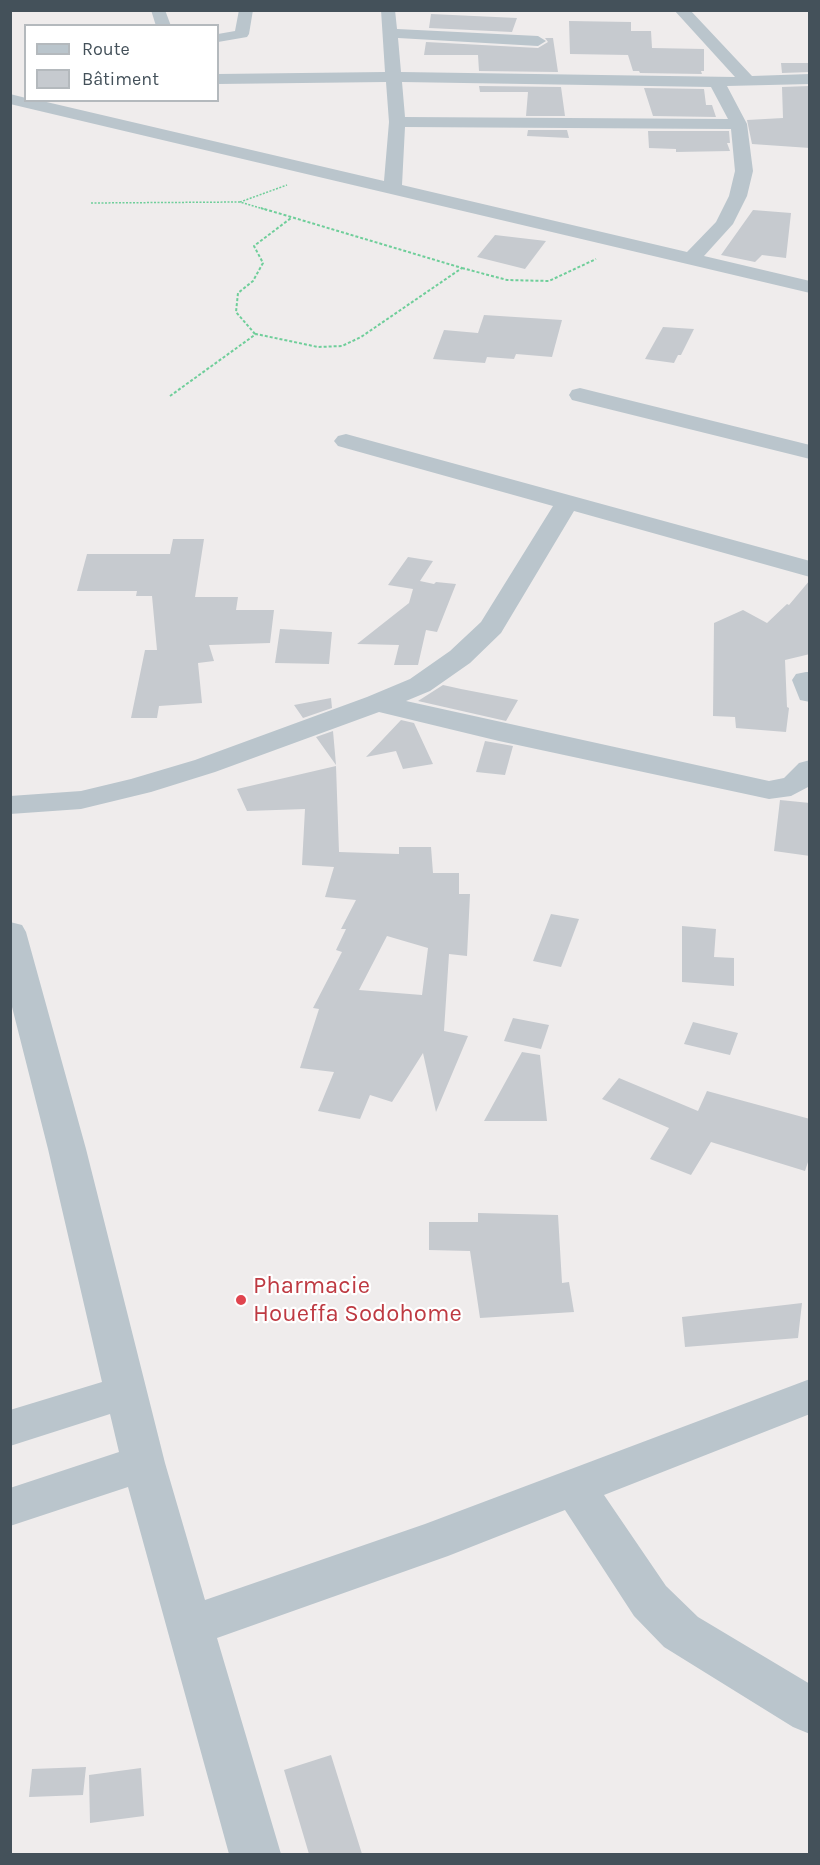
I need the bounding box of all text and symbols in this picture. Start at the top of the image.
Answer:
legend [24,24,219,102]
text: Route [82,38,130,60]
text: Bâtiment [82,68,159,90]
place label: Pharmacie Houeffa Sodohome [253,1272,462,1328]
marker: Pharmacie Houeffa Sodohome [234,1293,248,1307]

